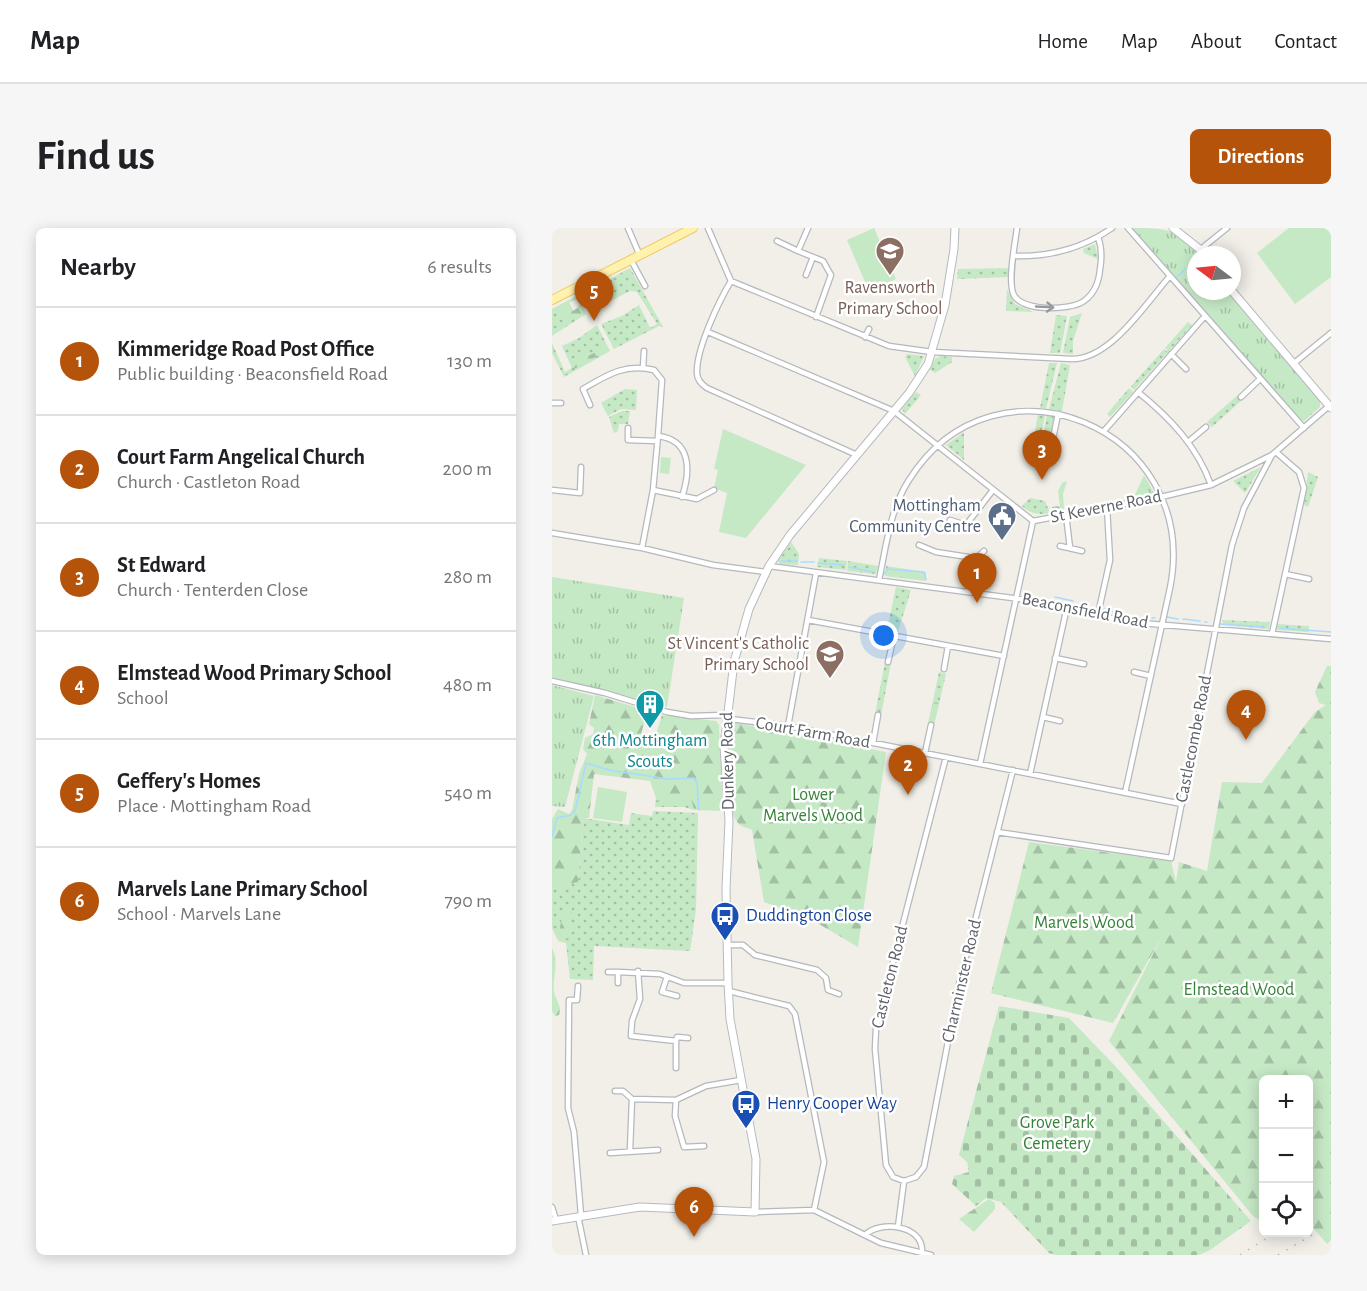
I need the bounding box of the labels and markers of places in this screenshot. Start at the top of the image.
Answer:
school or university icon: Ravensworth Primary School [874,235,906,277]
pin: 5 [574,272,614,321]
place label: Ravensworth Primary School [837,279,943,318]
pin: 3 [1022,430,1062,480]
place label: Mottingham Community Centre [849,497,981,536]
public building icon: Mottingham Community Centre [986,500,1018,542]
pin: 1 [958,554,996,603]
place label: St Vincent's Catholic Primary School [667,635,809,674]
school or university icon: St Vincent's Catholic Primary School [814,638,846,680]
building icon: 6th Mottingham Scouts [634,688,666,730]
pin: 4 [1226,690,1266,740]
place label: 6th Mottingham Scouts [592,732,708,771]
pin: 2 [888,746,928,795]
bus stop icon: Duddington Close [709,900,741,942]
place label: Duddington Close [746,907,872,925]
bus stop icon: Henry Cooper Way [730,1088,762,1130]
place label: Henry Cooper Way [767,1095,897,1113]
pin: 6 [674,1188,714,1237]

